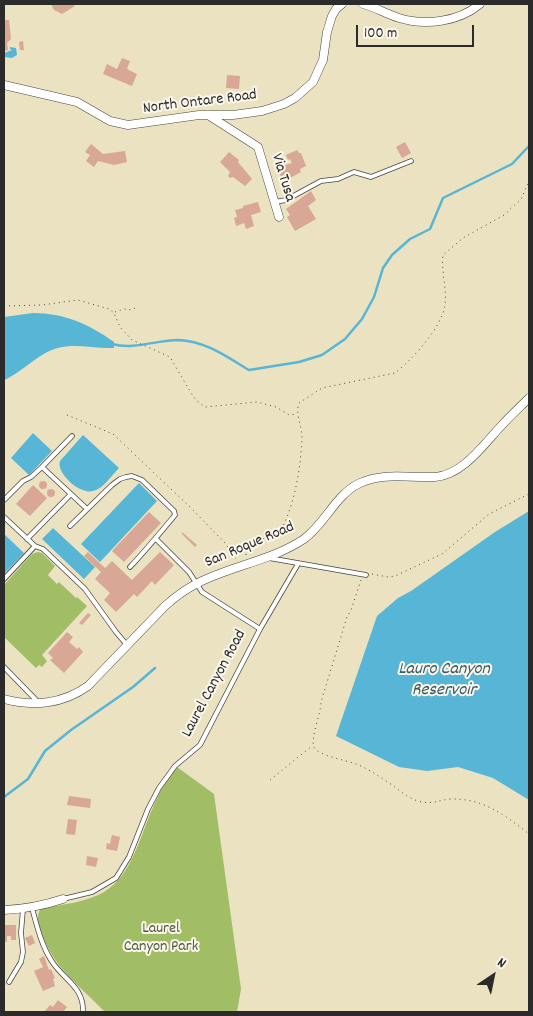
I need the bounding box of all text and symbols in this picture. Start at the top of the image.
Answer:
scale bar [358,15,476,47]
text: 100 m [364,23,397,45]
street label: North Ontare Road [142,87,258,119]
street label: Via Tusa [266,152,298,204]
street label: San Roque Road [202,519,298,573]
street label: Laurel Canyon Road [179,627,251,741]
water label: Lauro Canyon Reservoir [398,660,490,702]
park label: Laurel Canyon Park [124,920,198,958]
north arrow [468,951,518,1001]
text: N [493,953,510,974]

